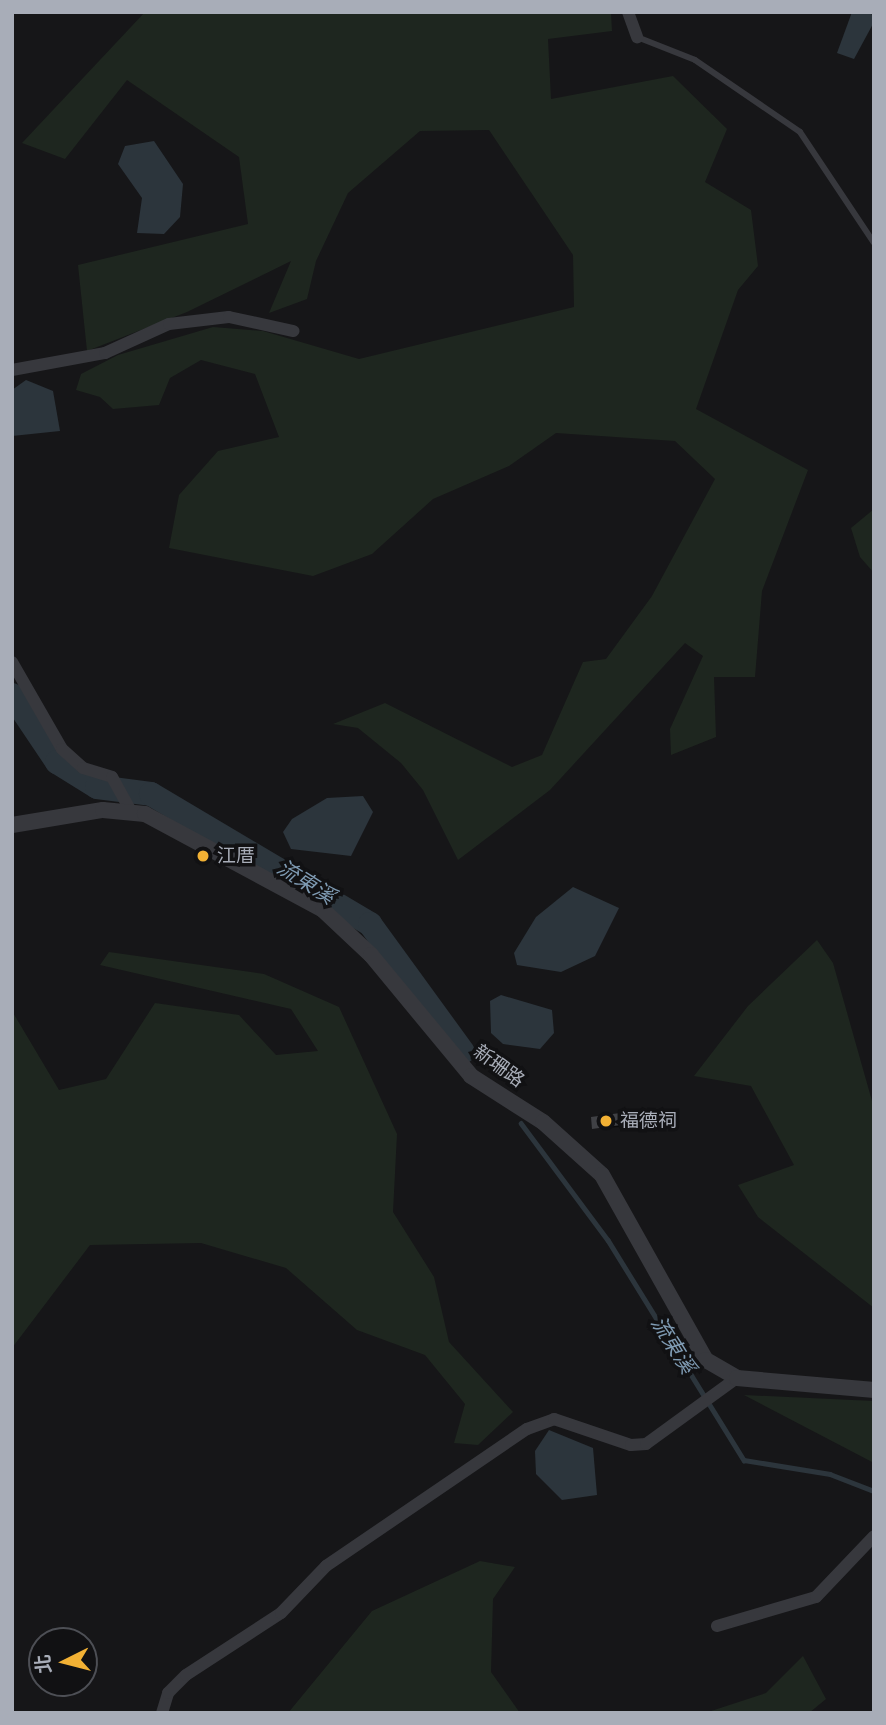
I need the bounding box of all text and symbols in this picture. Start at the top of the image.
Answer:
place label: 江厝 [217,845,255,867]
marker: 江厝 [195,848,211,864]
water label: 流東溪 [273,855,339,909]
street label: 新珊路 [469,1040,529,1092]
place label: 福德祠 [620,1110,677,1132]
marker: 福德祠 [598,1113,614,1129]
water label: 流東溪 [646,1312,700,1378]
north arrow [28,1627,98,1697]
text: 北 [31,1653,56,1675]

